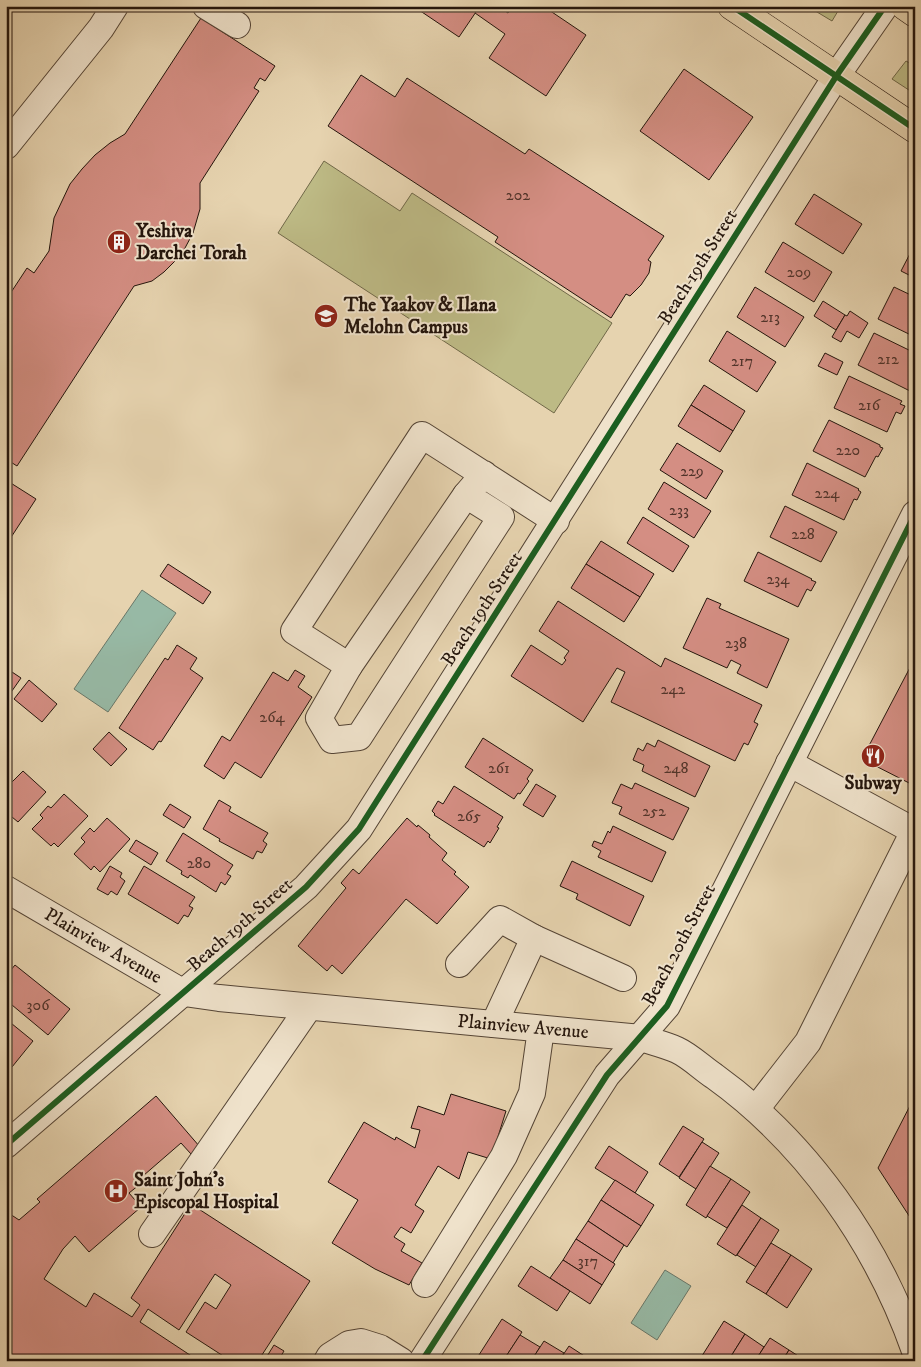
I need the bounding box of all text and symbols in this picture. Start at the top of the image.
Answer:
house number: 202 [506,185,530,205]
street label: Beach 19th Street [653,205,743,329]
place label: Yeshiva Darchei Torah [135,220,248,265]
building icon: Yeshiva Darchei Torah [106,229,132,255]
house number: 209 [787,262,811,282]
place label: The Yaakov & Ilana Melohn Campus [343,294,497,339]
school or university icon: The Yaakov & Ilana Melohn Campus [313,303,339,329]
house number: 213 [760,307,780,327]
house number: 212 [877,349,899,369]
house number: 217 [731,351,753,371]
house number: 216 [858,395,881,415]
house number: 220 [836,440,860,460]
house number: 229 [680,461,704,481]
house number: 224 [815,483,840,503]
house number: 233 [669,500,689,520]
house number: 228 [791,524,815,544]
street label: Beach 19th Street [437,548,527,670]
house number: 234 [766,569,790,589]
house number: 238 [725,633,747,653]
house number: 242 [661,679,686,699]
house number: 264 [259,707,285,727]
restaurant icon: Subway [860,743,886,769]
house number: 261 [488,758,510,778]
house number: 248 [663,758,689,778]
place label: Subway [844,772,903,795]
house number: 252 [642,801,666,821]
house number: 265 [457,806,481,826]
house number: 280 [187,853,211,873]
street label: Beach 19th Street [183,873,297,977]
street label: Beach 20th Street [637,880,721,1010]
street label: Plainview Avenue [40,903,166,989]
house number: 306 [27,995,50,1015]
street label: Plainview Avenue [456,1010,590,1044]
place label: Saint John's Episcopal Hospital [134,1169,279,1214]
hospital icon: Saint John's Episcopal Hospital [103,1178,129,1204]
house number: 317 [578,1251,598,1271]

